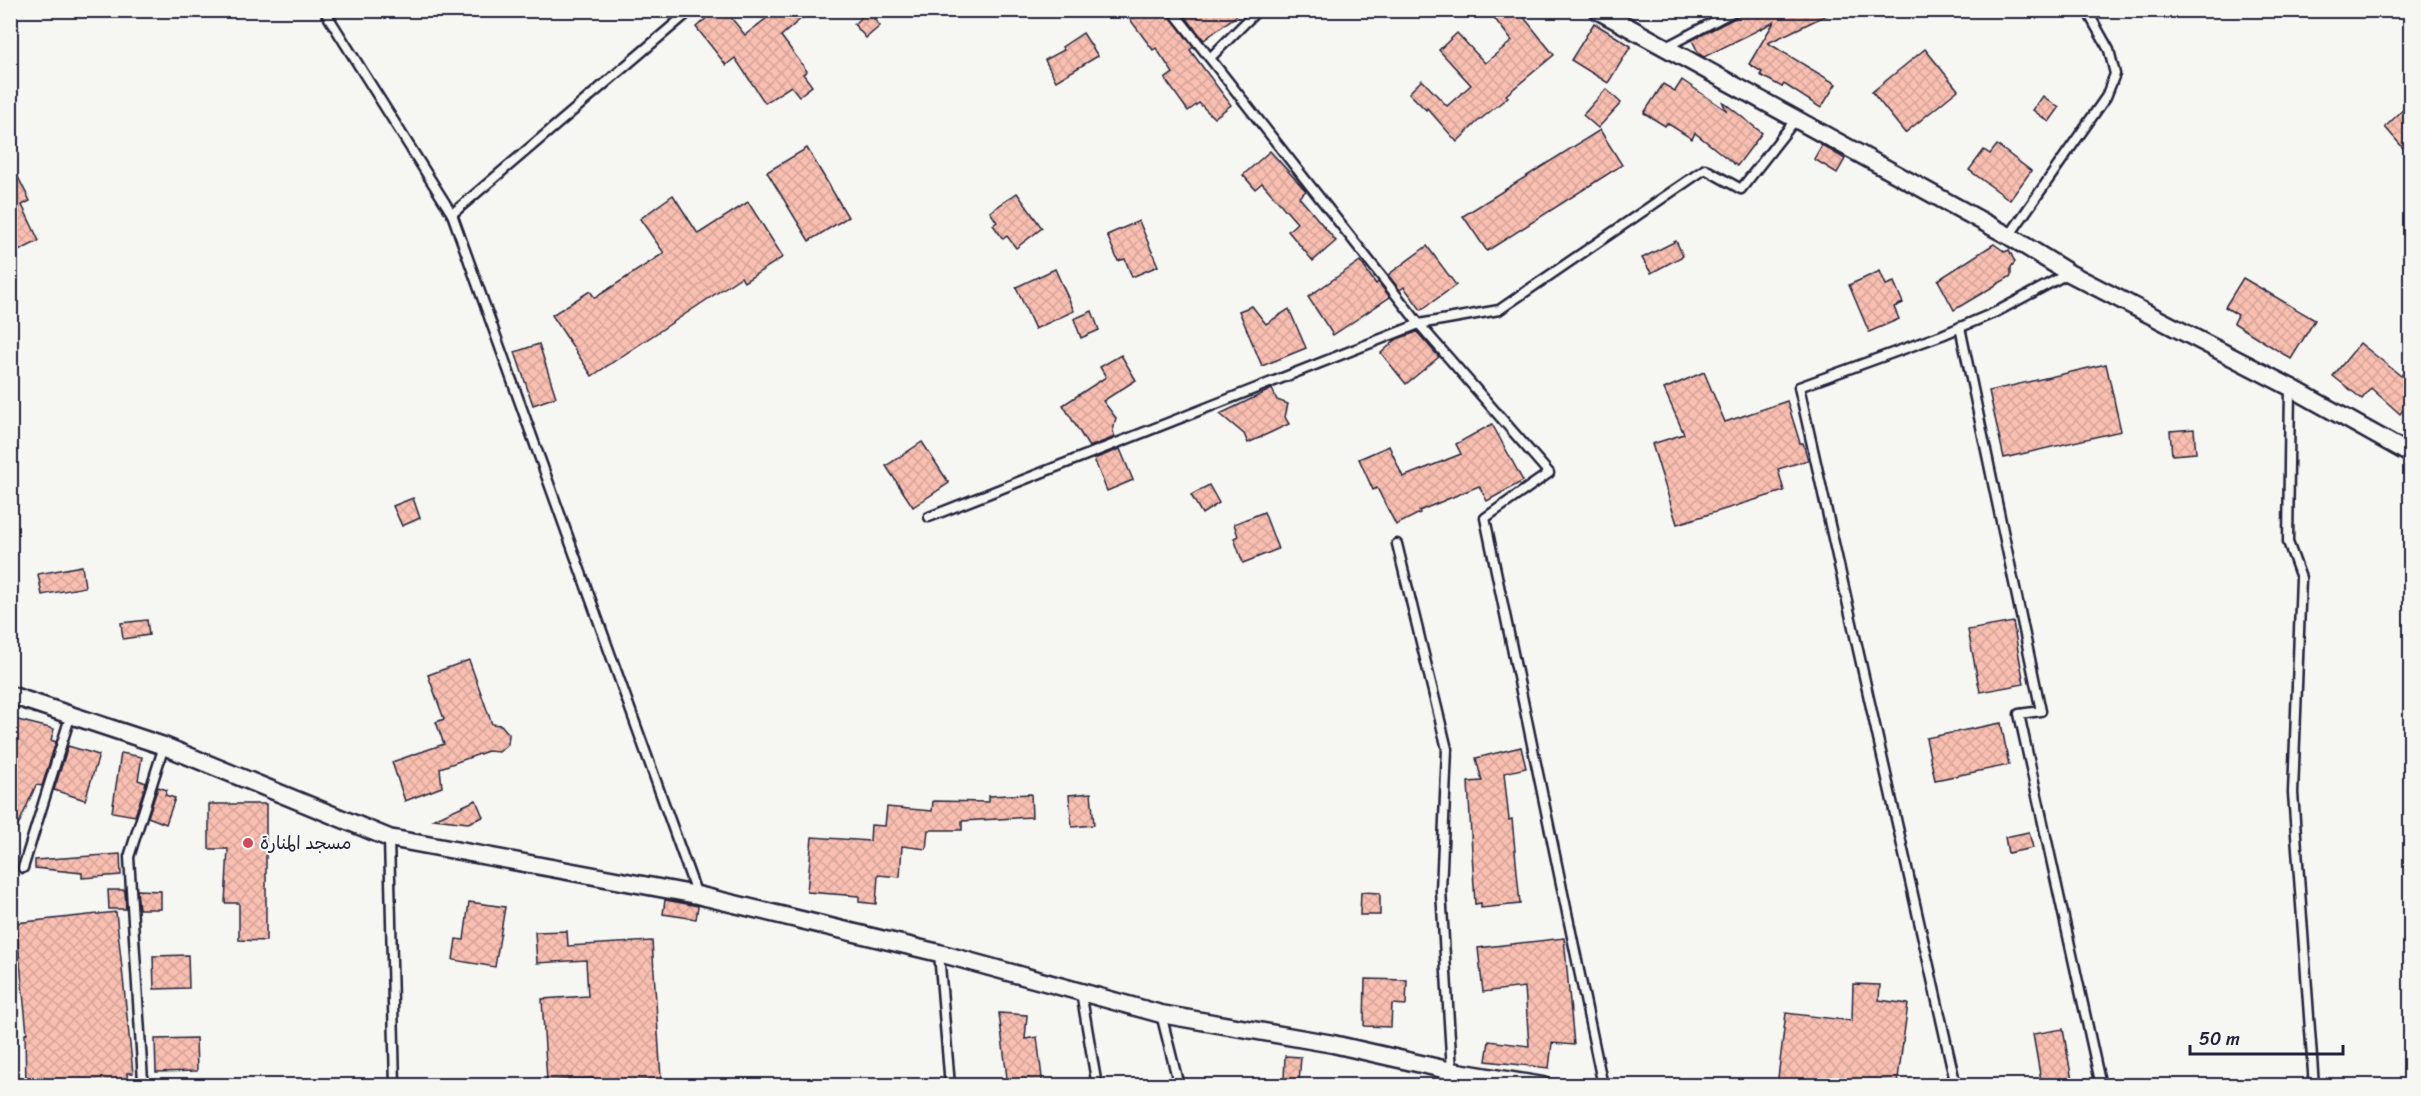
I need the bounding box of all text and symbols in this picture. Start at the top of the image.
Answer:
place label: مسجد المنارة [260,827,351,859]
marker: مسجد المنارة [241,836,255,850]
scale bar [2190,1018,2343,1056]
text: 50 m [2199,1023,2240,1055]

